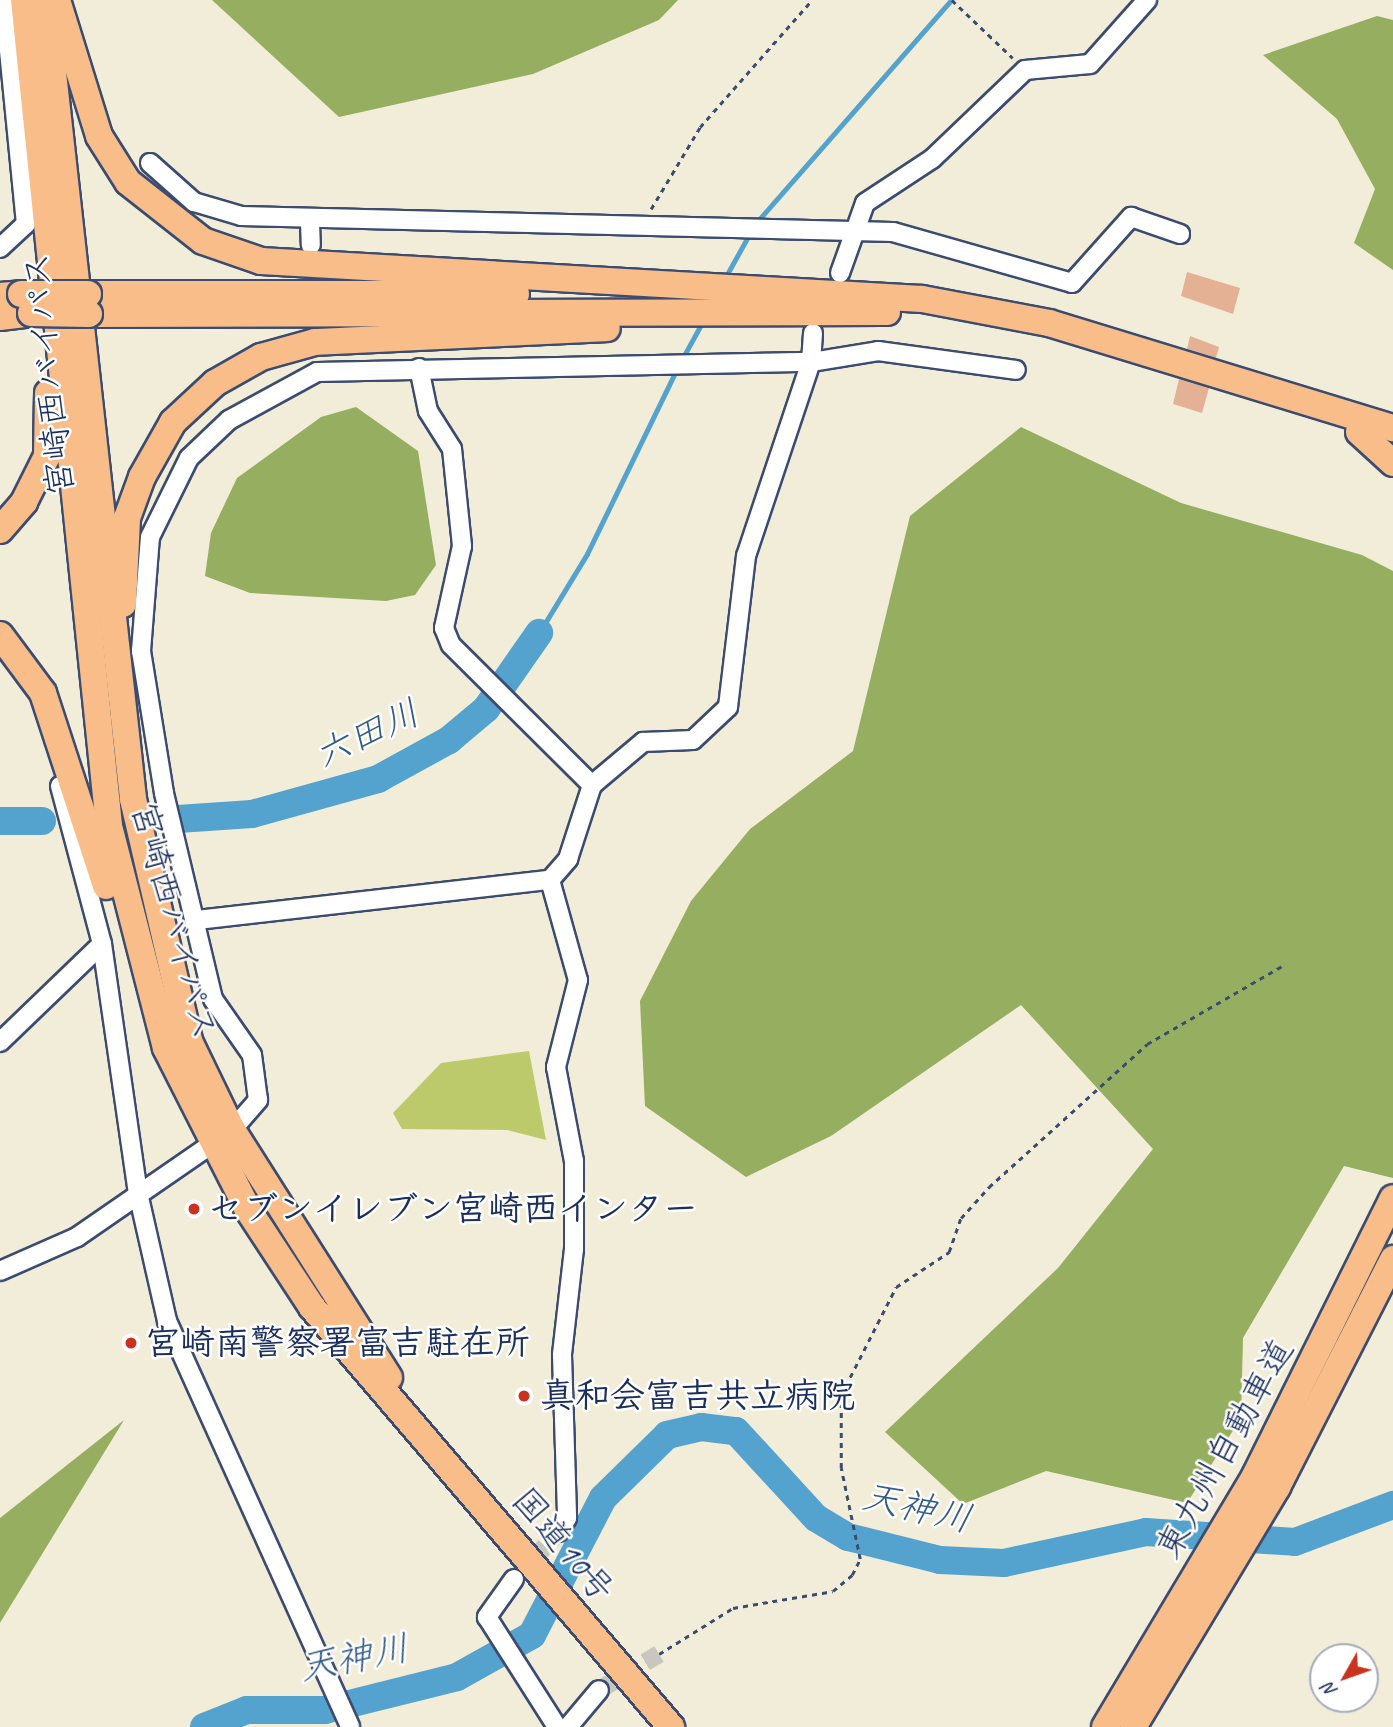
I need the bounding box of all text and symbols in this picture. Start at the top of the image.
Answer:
street label: 宮崎西バイパス [15,250,83,498]
water label: 六田川 [307,690,427,778]
street label: 宮崎西バイパス [122,797,226,1045]
place label: セブンイレブン宮崎西インター [208,1188,698,1230]
marker: セブンイレブン宮崎西インター [186,1201,202,1217]
place label: 宮崎南警察署富吉駐在所 [145,1322,530,1364]
street label: 東九州自動車道 [1147,1332,1303,1566]
marker: 宮崎南警察署富吉駐在所 [123,1335,139,1351]
place label: 真和会富吉共立病院 [540,1375,855,1417]
marker: 真和会富吉共立病院 [514,1386,534,1406]
water label: 天神川 [858,1474,976,1542]
street label: 国道10号 [503,1479,623,1611]
water label: 天神川 [295,1626,413,1690]
north arrow [1309,1643,1379,1713]
text: N [1316,1678,1342,1702]

